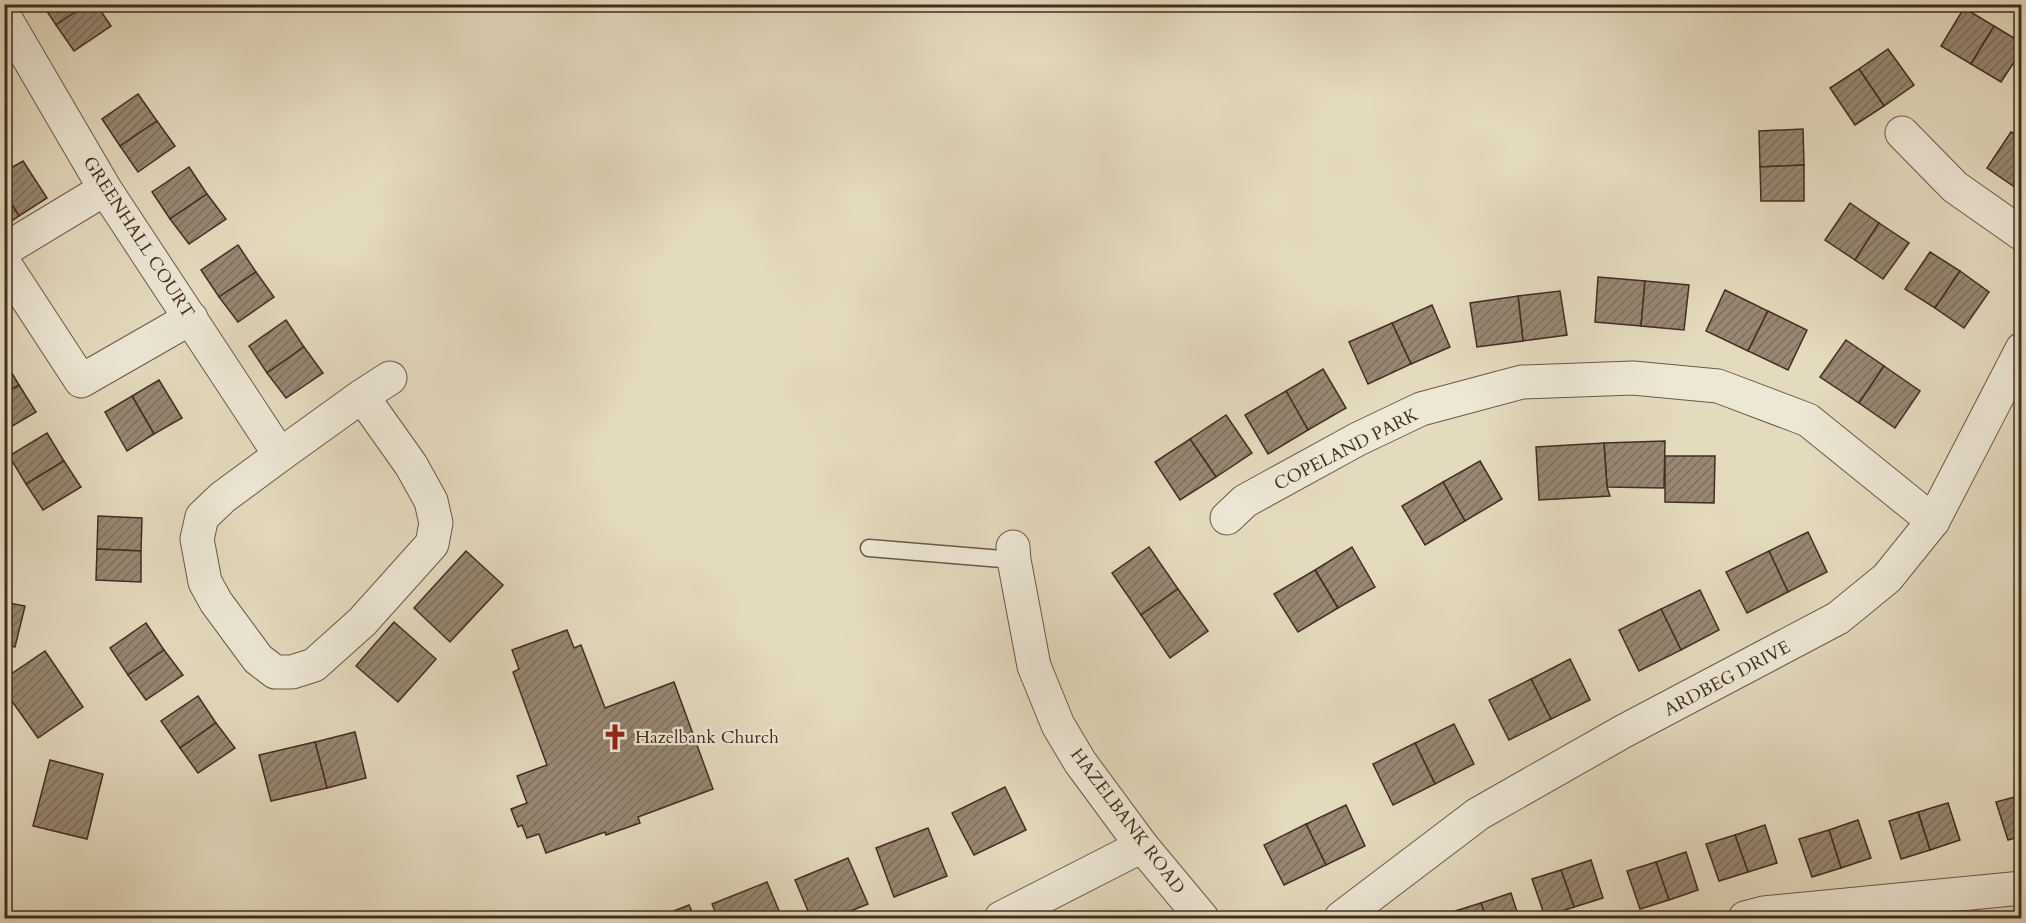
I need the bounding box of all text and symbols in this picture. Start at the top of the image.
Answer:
street label: GREENHALL COURT [77,151,200,323]
street label: COPELAND PARK [1270,402,1423,497]
street label: ARDBEG DRIVE [1660,635,1795,722]
church icon: Hazelbank Church [600,722,630,752]
place label: Hazelbank Church [635,725,779,750]
street label: HAZELBANK ROAD [1064,743,1191,899]

